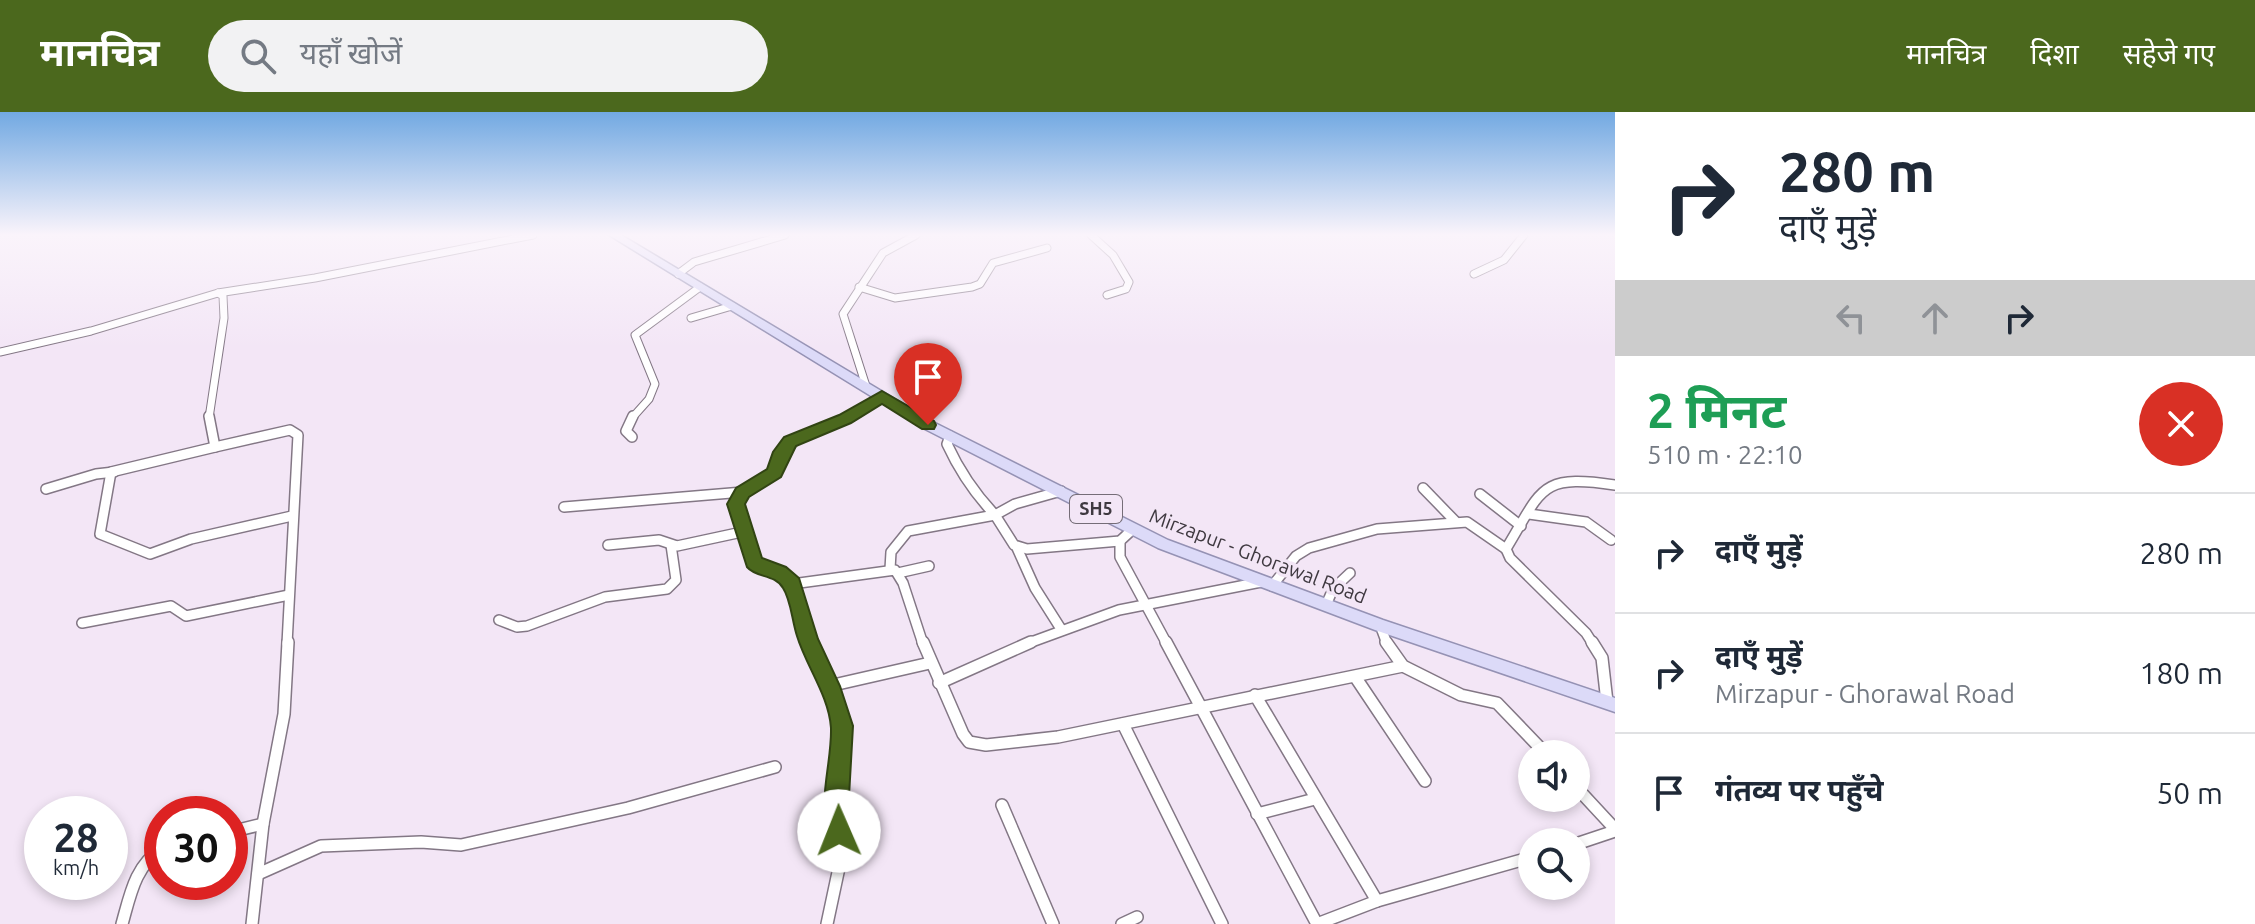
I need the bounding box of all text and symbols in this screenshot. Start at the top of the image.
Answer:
search box [208,20,768,92]
text: मानचित्र [40,31,160,73]
icon: search [236,34,280,78]
text: यहाँ खोजें [300,36,402,70]
text: मानचित्र [1906,38,1986,69]
text: दिशा [2030,38,2079,69]
text: सहेजे गए [2123,38,2215,69]
text: 280 m [1779,140,1935,203]
icon: right [1647,144,1751,248]
text: दाएँ मुड़ें [1779,206,1876,247]
icon: left [1829,296,1873,340]
icon: ahead [1913,296,1957,340]
icon: right [1997,296,2041,340]
pin [894,343,962,425]
icon: arrive [906,355,950,399]
button: close [2139,382,2223,466]
text: 2 मिनट [1647,383,1786,437]
text: 510 m · 22:10 [1647,440,1803,469]
road number: SH5 [1070,495,1122,523]
street label: Mirzapur - Ghorawal Road [1146,503,1370,608]
icon: right [1647,531,1691,575]
text: दाएँ मुड़ें [1715,533,1803,567]
text: 280 m [2139,536,2223,570]
text: दाएँ मुड़ें [1715,639,1803,673]
icon: right [1647,651,1691,695]
text: 180 m [2139,656,2223,690]
text: Mirzapur - Ghorawal Road [1715,679,2015,708]
map controls [1518,740,1590,900]
button: sound [1518,740,1590,812]
icon: arrive [1647,771,1691,815]
text: गंतव्य पर पहुँचे [1715,773,1883,807]
text: 50 m [2156,776,2223,810]
position arrow [797,789,881,873]
speed limit sign: 30 [144,796,248,900]
text: 28 [53,815,99,860]
button: search [1518,828,1590,900]
text: km/h [53,856,99,879]

